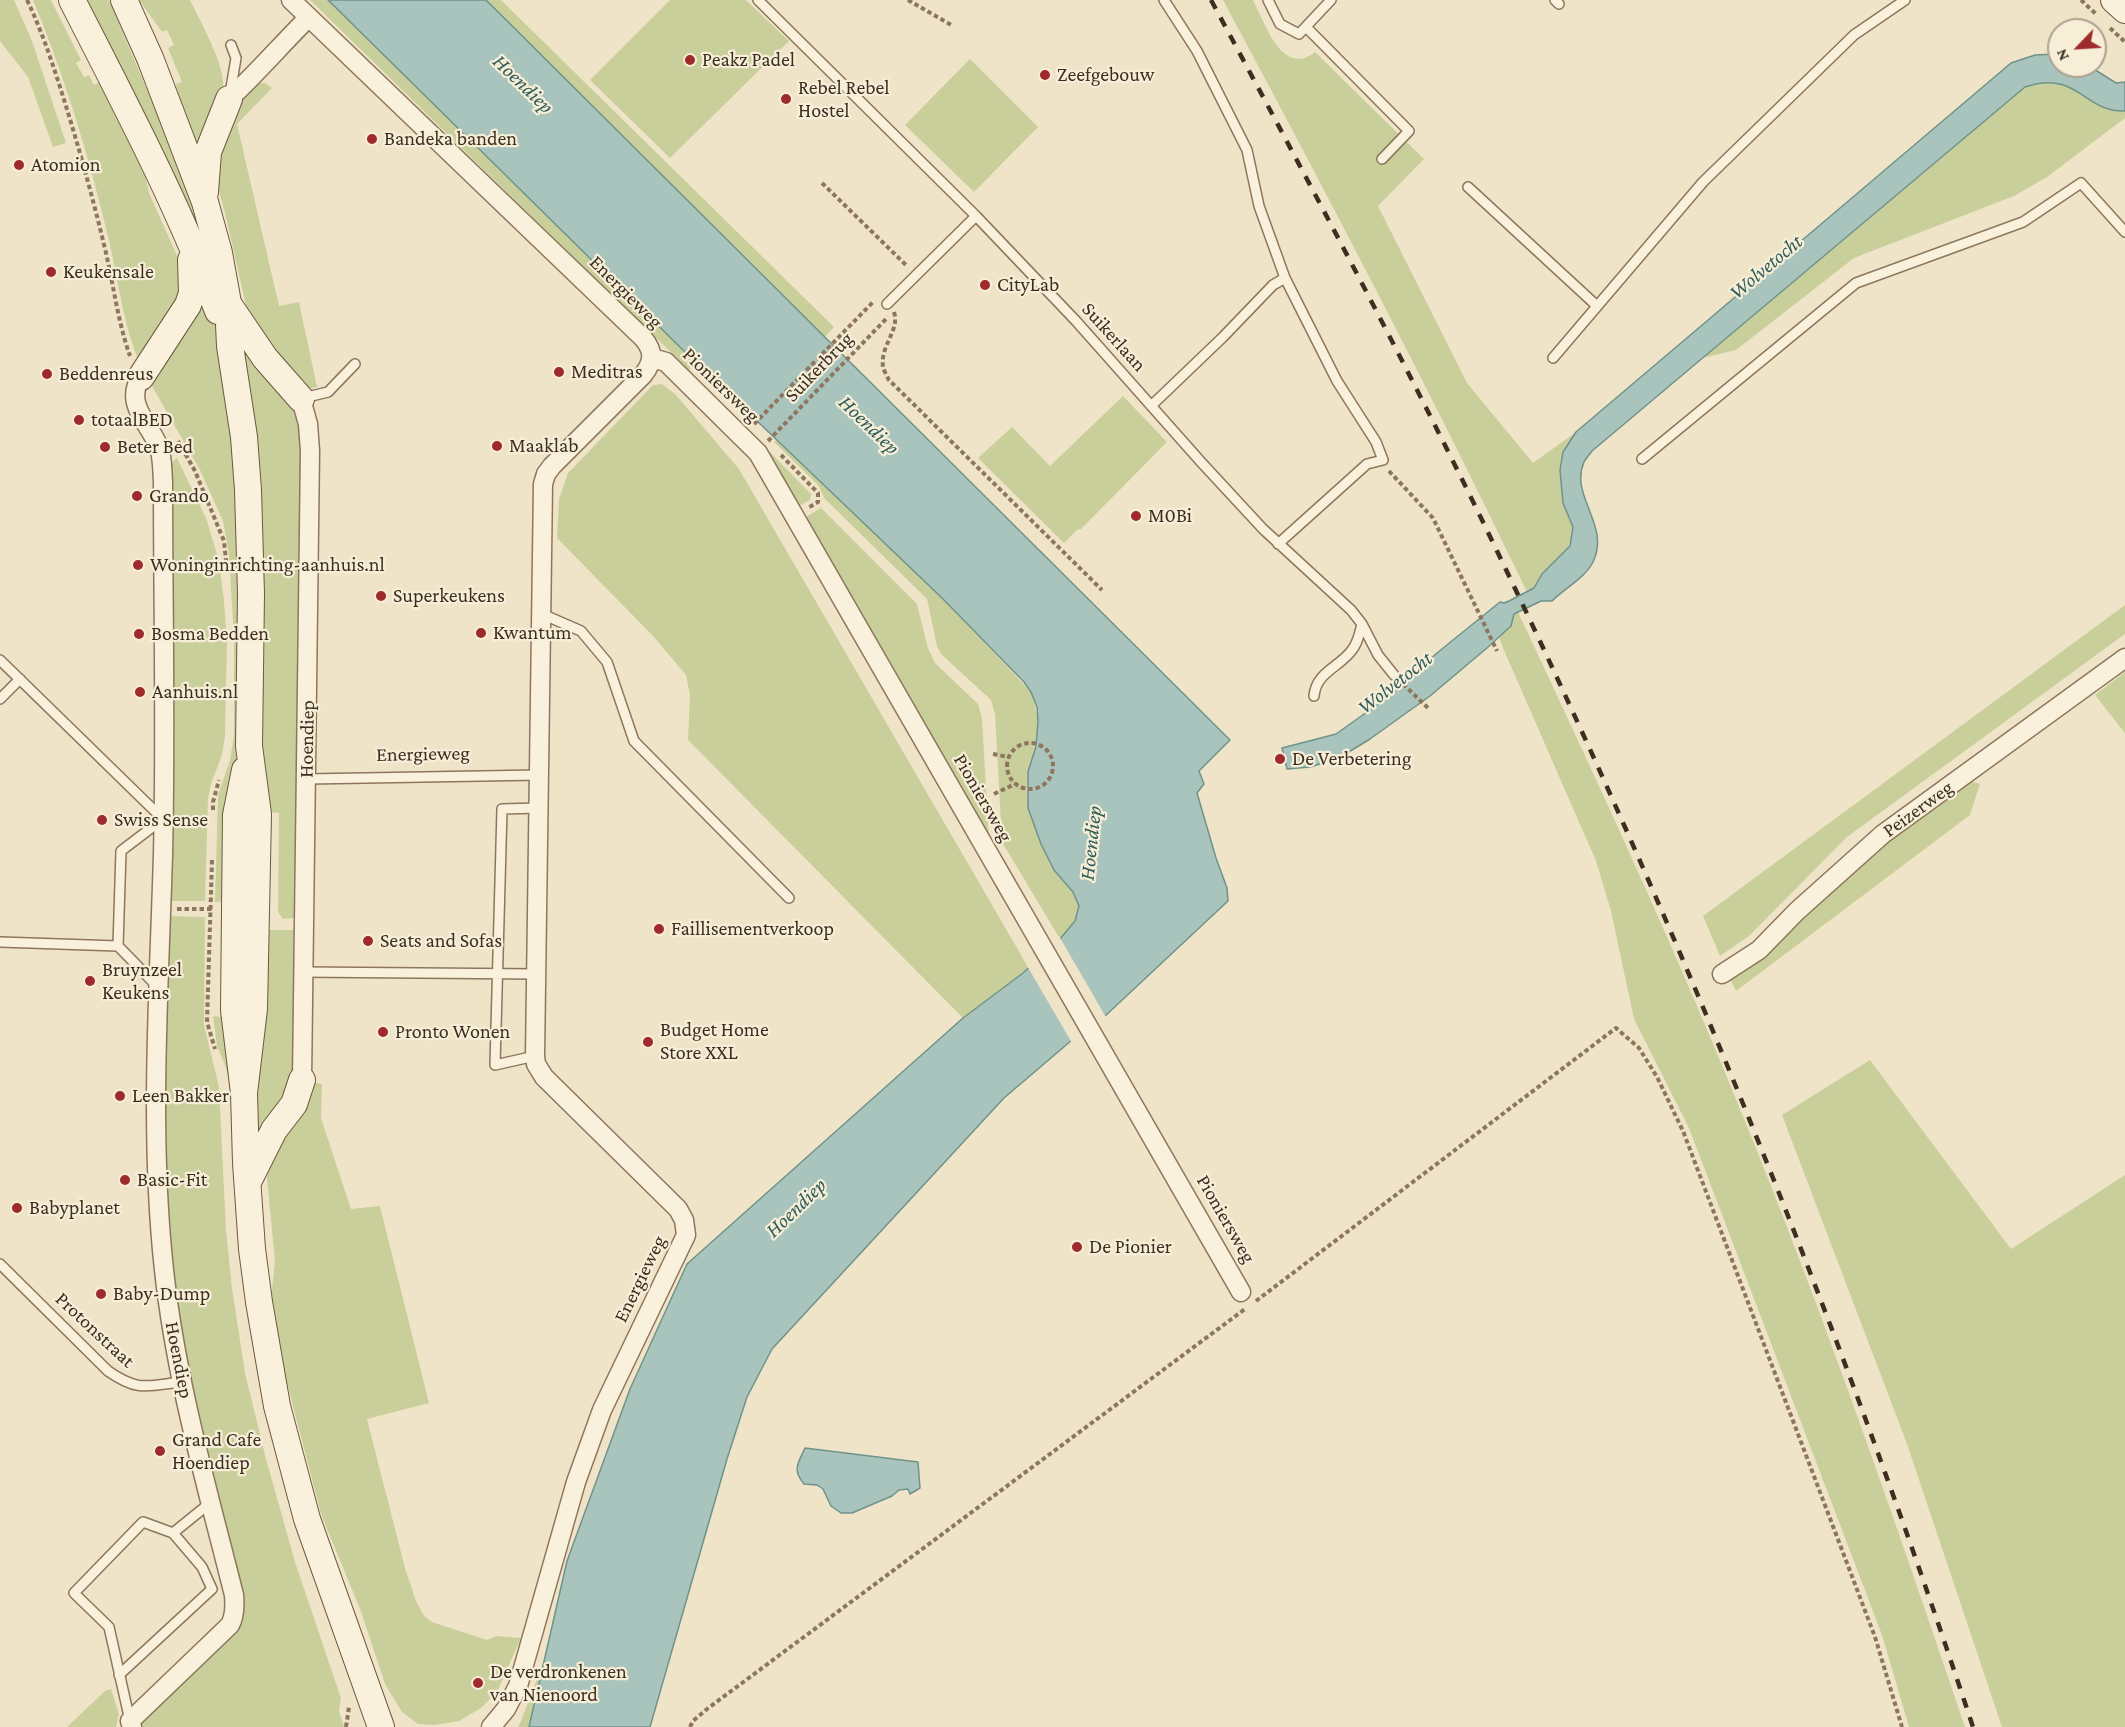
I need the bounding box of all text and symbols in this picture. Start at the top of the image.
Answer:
north arrow [2047,18,2107,78]
text: N [2052,46,2072,64]
place label: Peakz Padel [702,48,795,72]
water label: Hoendiep [487,49,559,119]
marker: Peakz Padel [683,53,697,67]
place label: Zeefgebouw [1057,63,1155,87]
marker: Zeefgebouw [1038,68,1052,82]
place label: Rebel Rebel Hostel [798,76,889,123]
marker: Rebel Rebel Hostel [779,92,793,106]
place label: Bandeka banden [384,127,517,151]
marker: Bandeka banden [365,132,379,146]
place label: Atomion [31,153,101,177]
marker: Atomion [12,158,26,172]
water label: Wolvetocht [1724,229,1808,305]
street label: Energieweg [584,250,668,334]
place label: Keukensale [63,260,154,284]
marker: Keukensale [44,265,58,279]
place label: CityLab [997,273,1059,297]
marker: CityLab [978,278,992,292]
street label: Suikerlaan [1077,297,1151,377]
street label: Suikerbrug [780,327,858,407]
street label: Pioniersweg [678,342,764,428]
place label: Meditras [571,360,643,384]
place label: Beddenreus [59,362,153,386]
marker: Meditras [552,365,566,379]
marker: Beddenreus [40,367,54,381]
water label: Hoendiep [833,390,905,460]
place label: totaalBED [91,408,173,432]
marker: totaalBED [72,413,86,427]
place label: Maaklab [509,434,578,458]
place label: Beter Bed [117,435,193,459]
marker: Maaklab [490,439,504,453]
marker: Beter Bed [98,440,112,454]
place label: Grando [149,484,209,508]
marker: Grando [130,489,144,503]
place label: M0Bi [1148,504,1192,528]
marker: M0Bi [1129,509,1143,523]
place label: Woninginrichting-aanhuis.nl [150,553,385,577]
marker: Woninginrichting-aanhuis.nl [131,558,145,572]
place label: Superkeukens [393,584,505,608]
marker: Superkeukens [374,589,388,603]
place label: Kwantum [493,621,572,645]
place label: Bosma Bedden [151,622,269,646]
marker: Kwantum [474,626,488,640]
marker: Bosma Bedden [132,627,146,641]
water label: Wolvetocht [1353,646,1437,720]
place label: Aanhuis.nl [152,680,238,704]
marker: Aanhuis.nl [133,685,147,699]
street label: Hoendiep [294,700,320,778]
street label: Energieweg [376,741,470,767]
place label: De Verbetering [1292,747,1411,771]
street label: Pioniersweg [948,750,1018,846]
marker: De Verbetering [1273,752,1287,766]
street label: Peizerweg [1878,775,1958,843]
water label: Hoendiep [1075,804,1107,882]
place label: Swiss Sense [114,808,208,832]
marker: Swiss Sense [95,813,109,827]
place label: Faillisementverkoop [671,917,834,941]
marker: Faillisementverkoop [652,922,666,936]
place label: Seats and Sofas [380,929,502,953]
marker: Seats and Sofas [361,934,375,948]
place label: Bruynzeel Keukens [102,958,182,1005]
marker: Bruynzeel Keukens [83,974,97,988]
place label: Budget Home Store XXL [660,1018,769,1065]
place label: Pronto Wonen [395,1020,510,1044]
marker: Pronto Wonen [376,1025,390,1039]
marker: Budget Home Store XXL [641,1035,655,1049]
place label: Leen Bakker [132,1084,229,1108]
marker: Leen Bakker [113,1089,127,1103]
place label: Basic-Fit [137,1168,207,1192]
street label: Pioniersweg [1191,1171,1261,1267]
marker: Basic-Fit [118,1173,132,1187]
water label: Hoendiep [760,1173,832,1243]
place label: Babyplanet [29,1196,120,1220]
marker: Babyplanet [10,1201,24,1215]
street label: Energieweg [609,1232,671,1326]
place label: De Pionier [1089,1235,1172,1259]
marker: De Pionier [1070,1240,1084,1254]
place label: Baby-Dump [113,1282,210,1306]
street label: Protonstraat [50,1287,140,1373]
marker: Baby-Dump [94,1287,108,1301]
street label: Hoendiep [160,1320,198,1400]
place label: Grand Cafe Hoendiep [172,1428,261,1475]
marker: Grand Cafe Hoendiep [153,1444,167,1458]
place label: De verdronkenen van Nienoord [490,1660,627,1707]
marker: De verdronkenen van Nienoord [471,1676,485,1690]

